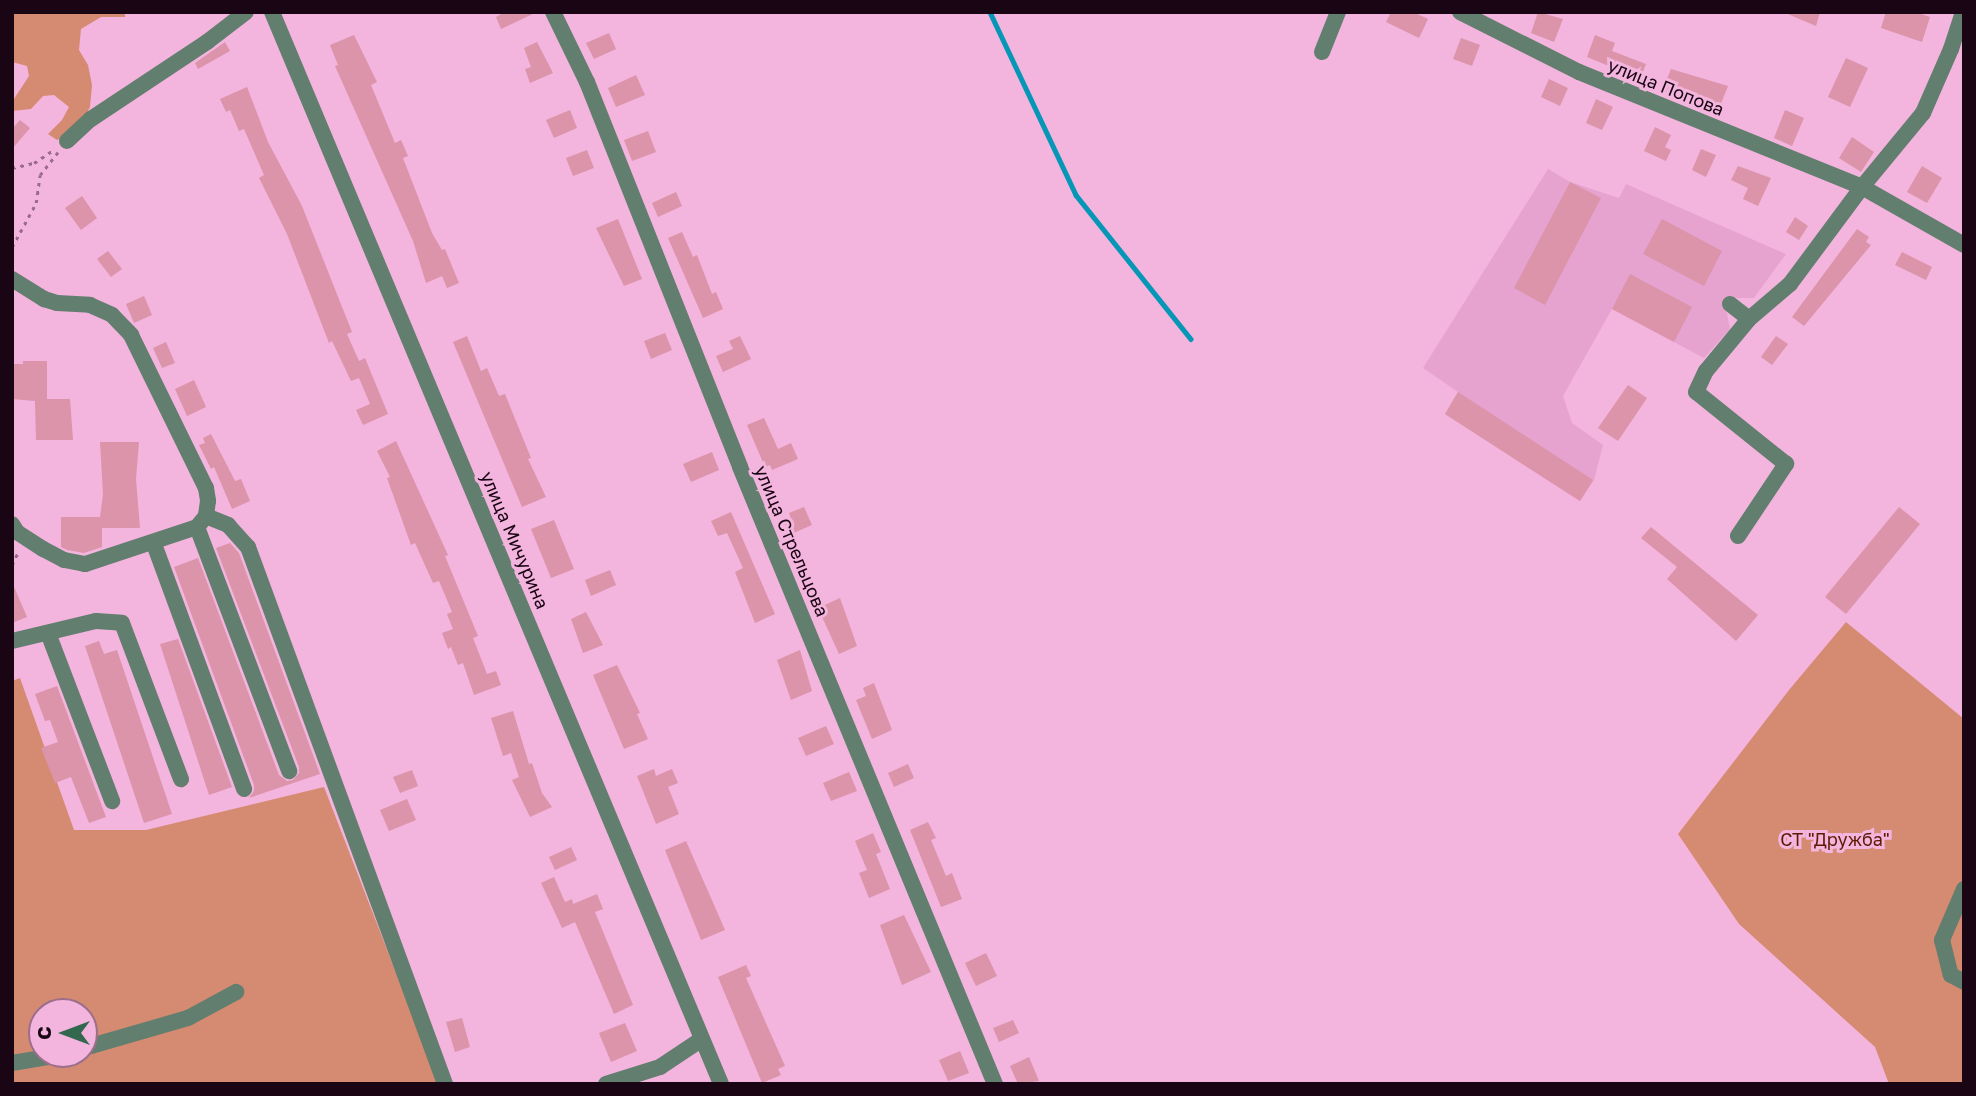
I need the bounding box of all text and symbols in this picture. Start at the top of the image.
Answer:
street label: улица Попова [1605,54,1727,120]
street label: улица Стрельцова [750,462,834,620]
street label: улица Мичурина [476,468,554,612]
park label: СТ "Дружба" [1780,828,1890,850]
north arrow [28,998,98,1068]
text: С [32,1026,55,1040]

